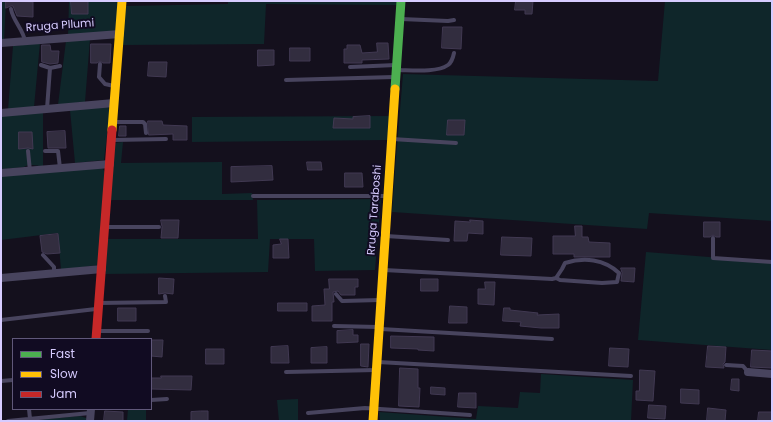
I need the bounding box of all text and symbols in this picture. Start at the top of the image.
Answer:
street label: Rruga Pllumi [25,17,95,35]
street label: Rruga Taraboshi [365,164,385,256]
legend [12,338,152,410]
text: Fast [50,345,75,362]
text: Slow [50,365,78,382]
text: Jam [50,385,77,402]

